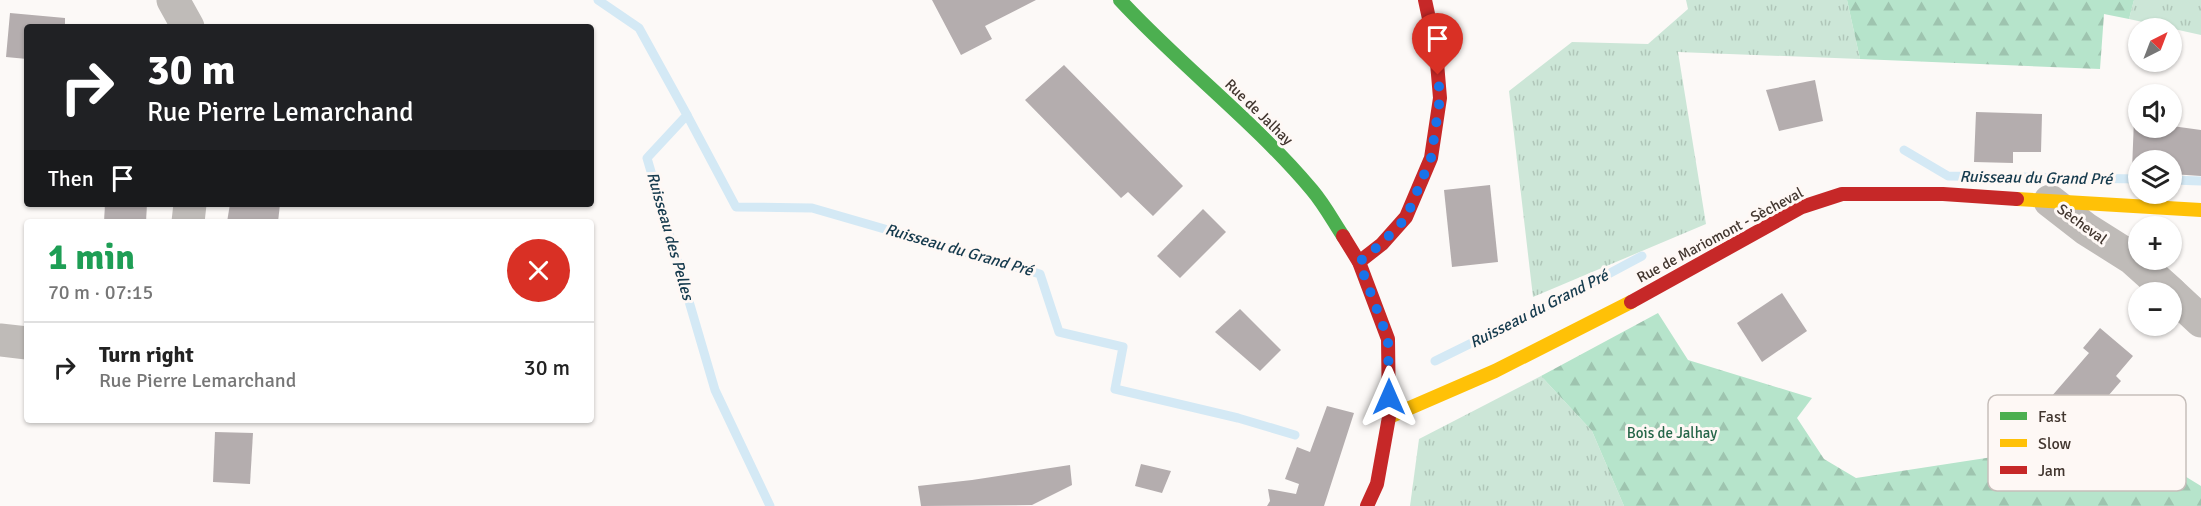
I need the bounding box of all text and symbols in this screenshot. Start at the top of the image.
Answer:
pin [1412,13,1463,75]
north arrow [2128,18,2182,72]
map controls [2128,18,2182,336]
icon: arrive [1421,22,1454,55]
text: 30 m [147,45,236,96]
icon: right [48,48,126,126]
street label: Rue de Jalhay [1221,75,1297,149]
button: sound [2128,84,2182,138]
text: Rue Pierre Lemarchand [147,96,413,129]
button: layers [2128,150,2182,204]
icon: arrive [106,162,139,195]
text: Then [48,165,94,192]
water label: Ruisseau du Grand Pré [1959,167,2115,189]
water label: Ruisseau des Pelles [642,170,698,304]
street label: Rue de Mariomont - Sècheval [1634,183,1806,287]
street label: Sècheval [2054,200,2110,248]
button: + [2128,216,2182,270]
water label: Ruisseau du Grand Pré [883,219,1037,281]
text: 1 min [48,235,135,280]
button: close [507,239,570,302]
water label: Ruisseau du Grand Pré [1466,265,1613,353]
text: 70 m · 07:15 [48,280,153,305]
button: − [2128,282,2182,336]
text: Turn right [99,341,194,368]
icon: right [48,351,81,384]
text: 30 m [524,354,570,381]
position arrow [1357,365,1421,429]
text: Rue Pierre Lemarchand [99,368,296,393]
legend [1988,395,2186,491]
text: Fast [2038,407,2067,427]
park label: Bois de Jalhay [1627,424,1717,442]
text: Slow [2038,434,2072,454]
text: Jam [2038,461,2066,481]

